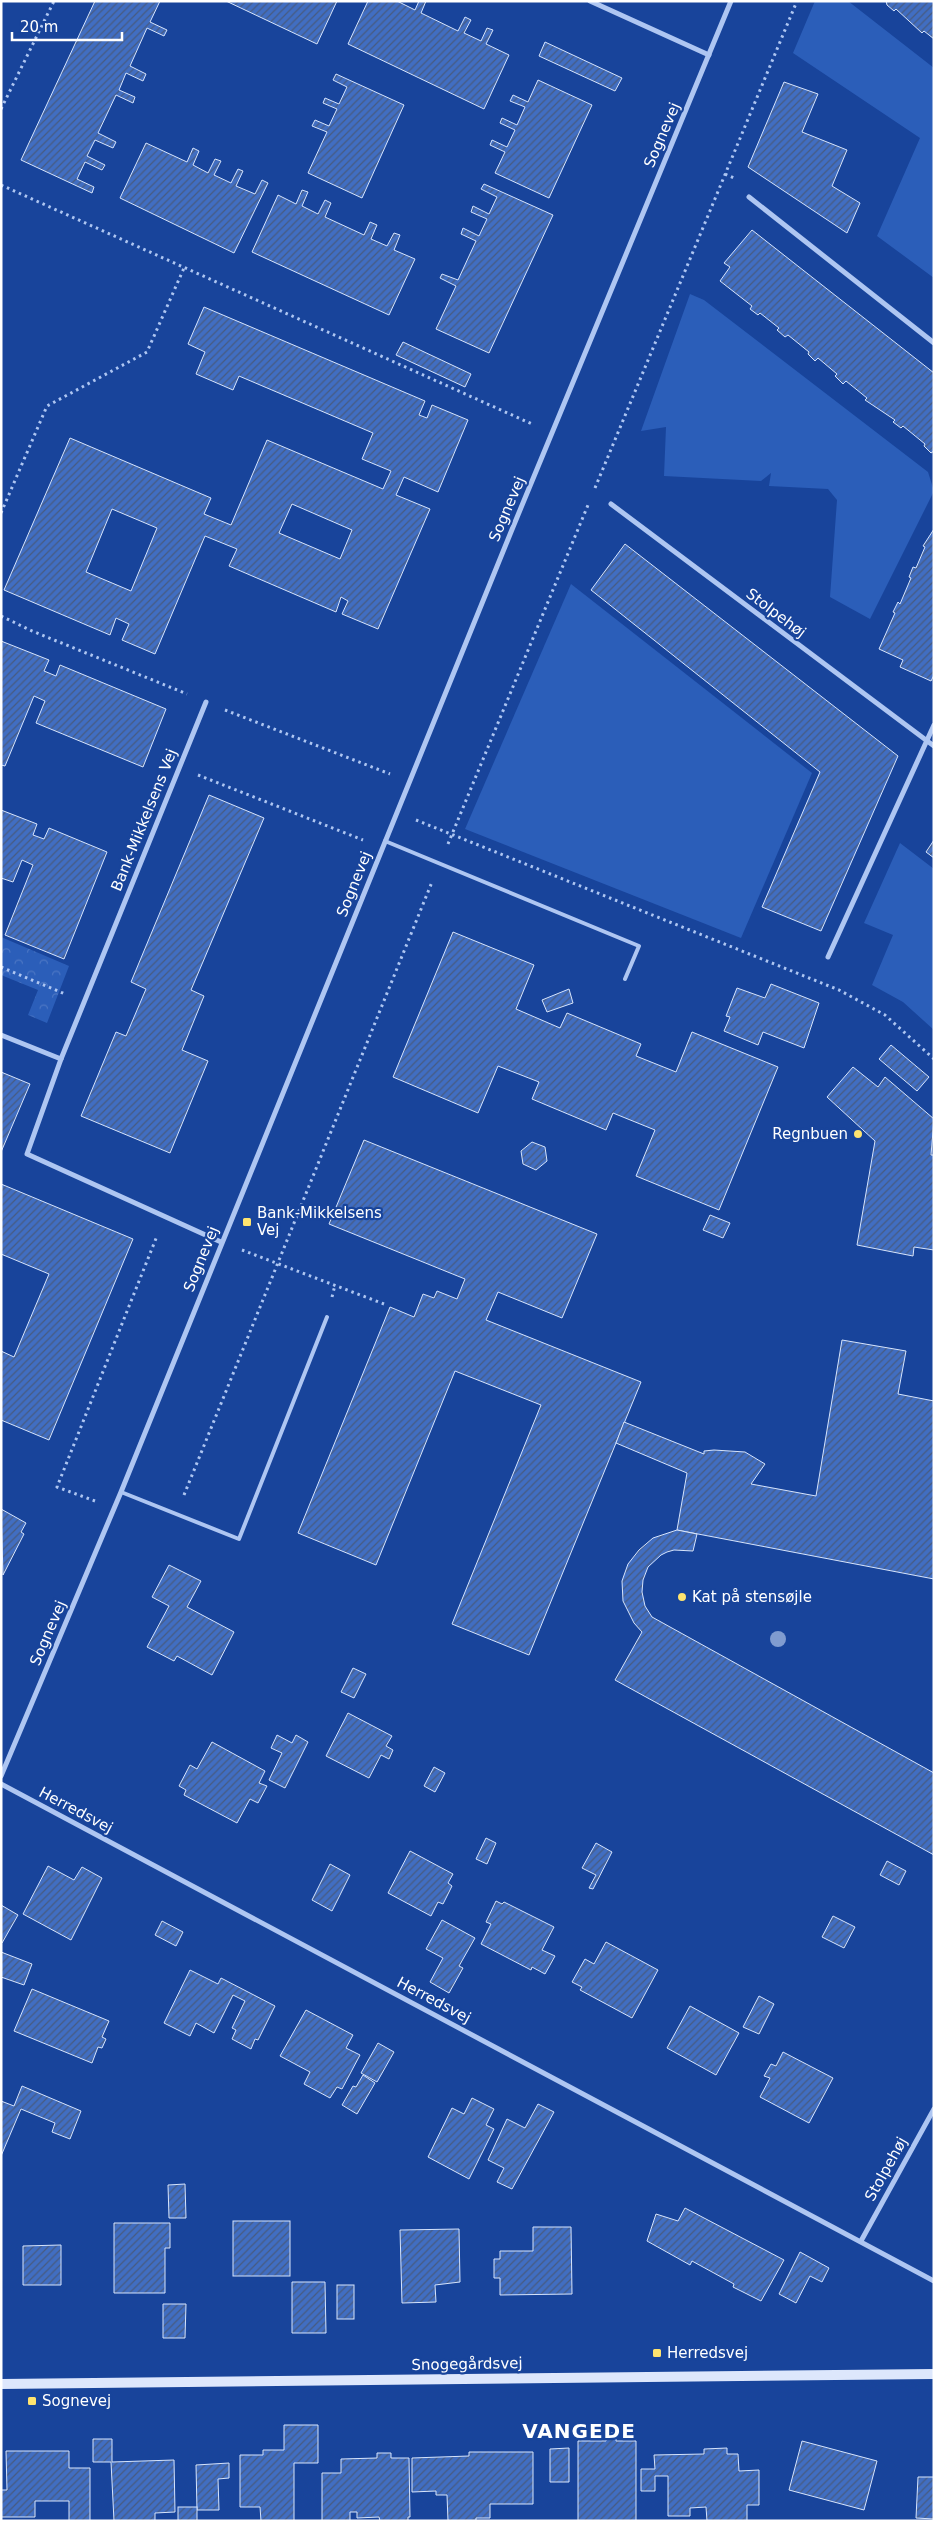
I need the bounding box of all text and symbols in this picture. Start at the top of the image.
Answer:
scale bar [12,10,122,42]
text: 20 m [20,18,58,36]
street label: Sognevej [640,100,684,170]
street label: Sognevej [485,474,529,544]
street label: Stolpehøj [742,585,810,641]
street label: Bank-Mikkelsens Vej [107,746,181,894]
street label: Sognevej [333,849,375,919]
place label: Regnbuen [772,1125,848,1143]
marker: Regnbuen [852,1128,864,1140]
place label: Bank-Mikkelsens Vej [257,1204,382,1239]
marker: Bank-Mikkelsens Vej [241,1216,253,1228]
street label: Sognevej [180,1224,222,1294]
place label: Kat på stensøjle [692,1588,812,1606]
marker: Kat på stensøjle [676,1591,688,1603]
street label: Sognevej [26,1598,70,1668]
street label: Herredsvej [36,1783,116,1837]
street label: Herredsvej [394,1973,474,2027]
street label: Stolpehøj [861,2134,911,2204]
place label: Herredsvej [667,2344,748,2362]
marker: Herredsvej [651,2347,663,2359]
street label: Snogegårdsvej [411,2354,523,2374]
place label: Sognevej [42,2392,111,2410]
marker: Sognevej [26,2395,38,2407]
district label: VANGEDE [522,2419,636,2443]

